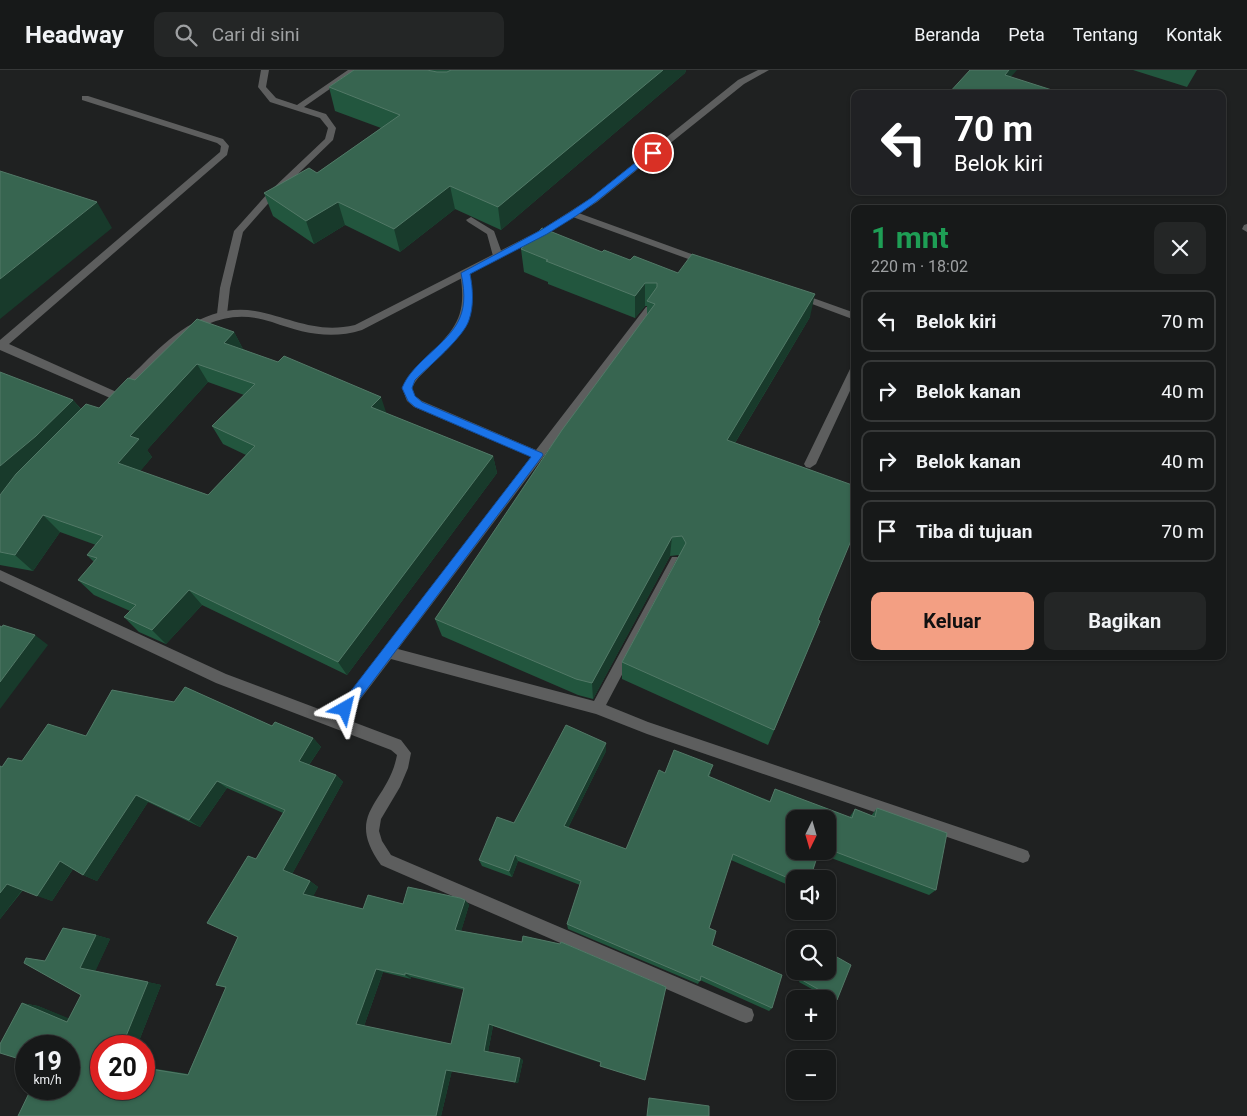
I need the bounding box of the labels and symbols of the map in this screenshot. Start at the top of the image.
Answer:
pin [632,132,674,174]
position arrow [318,682,370,734]
north arrow [786,810,836,860]
speed limit sign: 20 [90,1035,155,1100]

